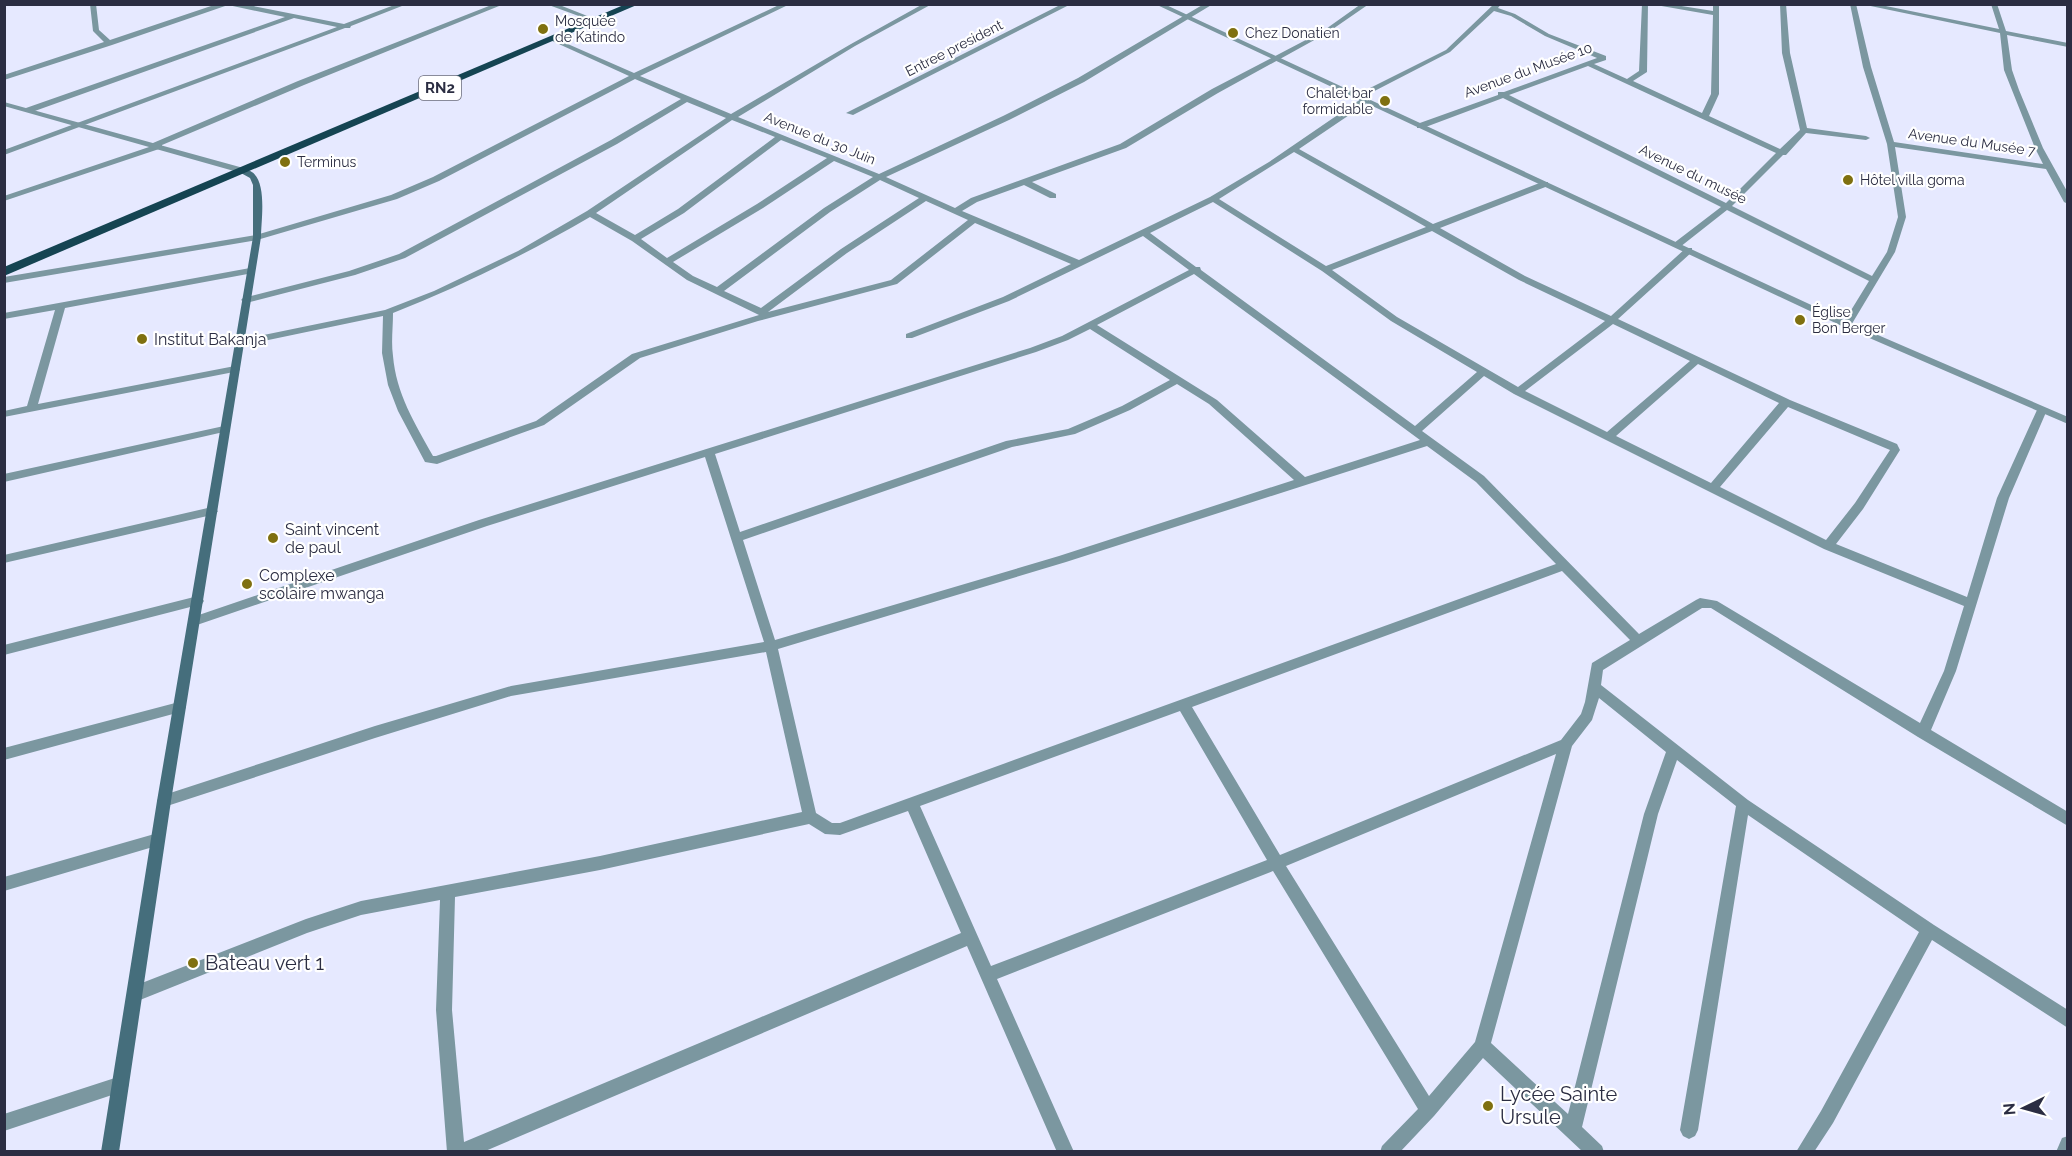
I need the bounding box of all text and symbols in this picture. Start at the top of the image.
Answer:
place label: Mosquée de Katindo [555,13,625,45]
street label: Entree president [903,16,1006,79]
marker: Mosquée de Katindo [536,22,550,36]
place label: Chez Donatien [1245,25,1340,41]
marker: Chez Donatien [1226,26,1240,40]
street label: Avenue du Musée 10 [1462,39,1594,101]
road number: RN2 [419,76,461,100]
place label: Chalet bar formidable [1302,85,1373,117]
marker: Chalet bar formidable [1378,94,1392,108]
street label: Avenue du 30 Juin [762,108,878,168]
street label: Avenue du Musée 7 [1907,125,2037,159]
street label: Avenue du musée [1637,141,1749,207]
place label: Terminus [297,154,357,170]
marker: Terminus [278,155,292,169]
place label: Hôtel villa goma [1860,172,1965,188]
marker: Hôtel villa goma [1841,173,1855,187]
place label: Église Bon Berger [1812,303,1886,336]
marker: Église Bon Berger [1793,313,1807,327]
place label: Institut Bakanja [154,330,266,349]
marker: Institut Bakanja [135,332,149,346]
place label: Saint vincent de paul [285,520,380,557]
marker: Saint vincent de paul [266,531,280,545]
place label: Complexe scolaire mwanga [259,566,384,603]
marker: Complexe scolaire mwanga [240,577,254,591]
place label: Bateau vert 1 [205,951,325,975]
marker: Bateau vert 1 [186,956,200,970]
north arrow [1994,1078,2054,1138]
place label: Lycée Sainte Ursule [1500,1082,1617,1129]
marker: Lycée Sainte Ursule [1481,1099,1495,1113]
text: N [2000,1102,2020,1116]

